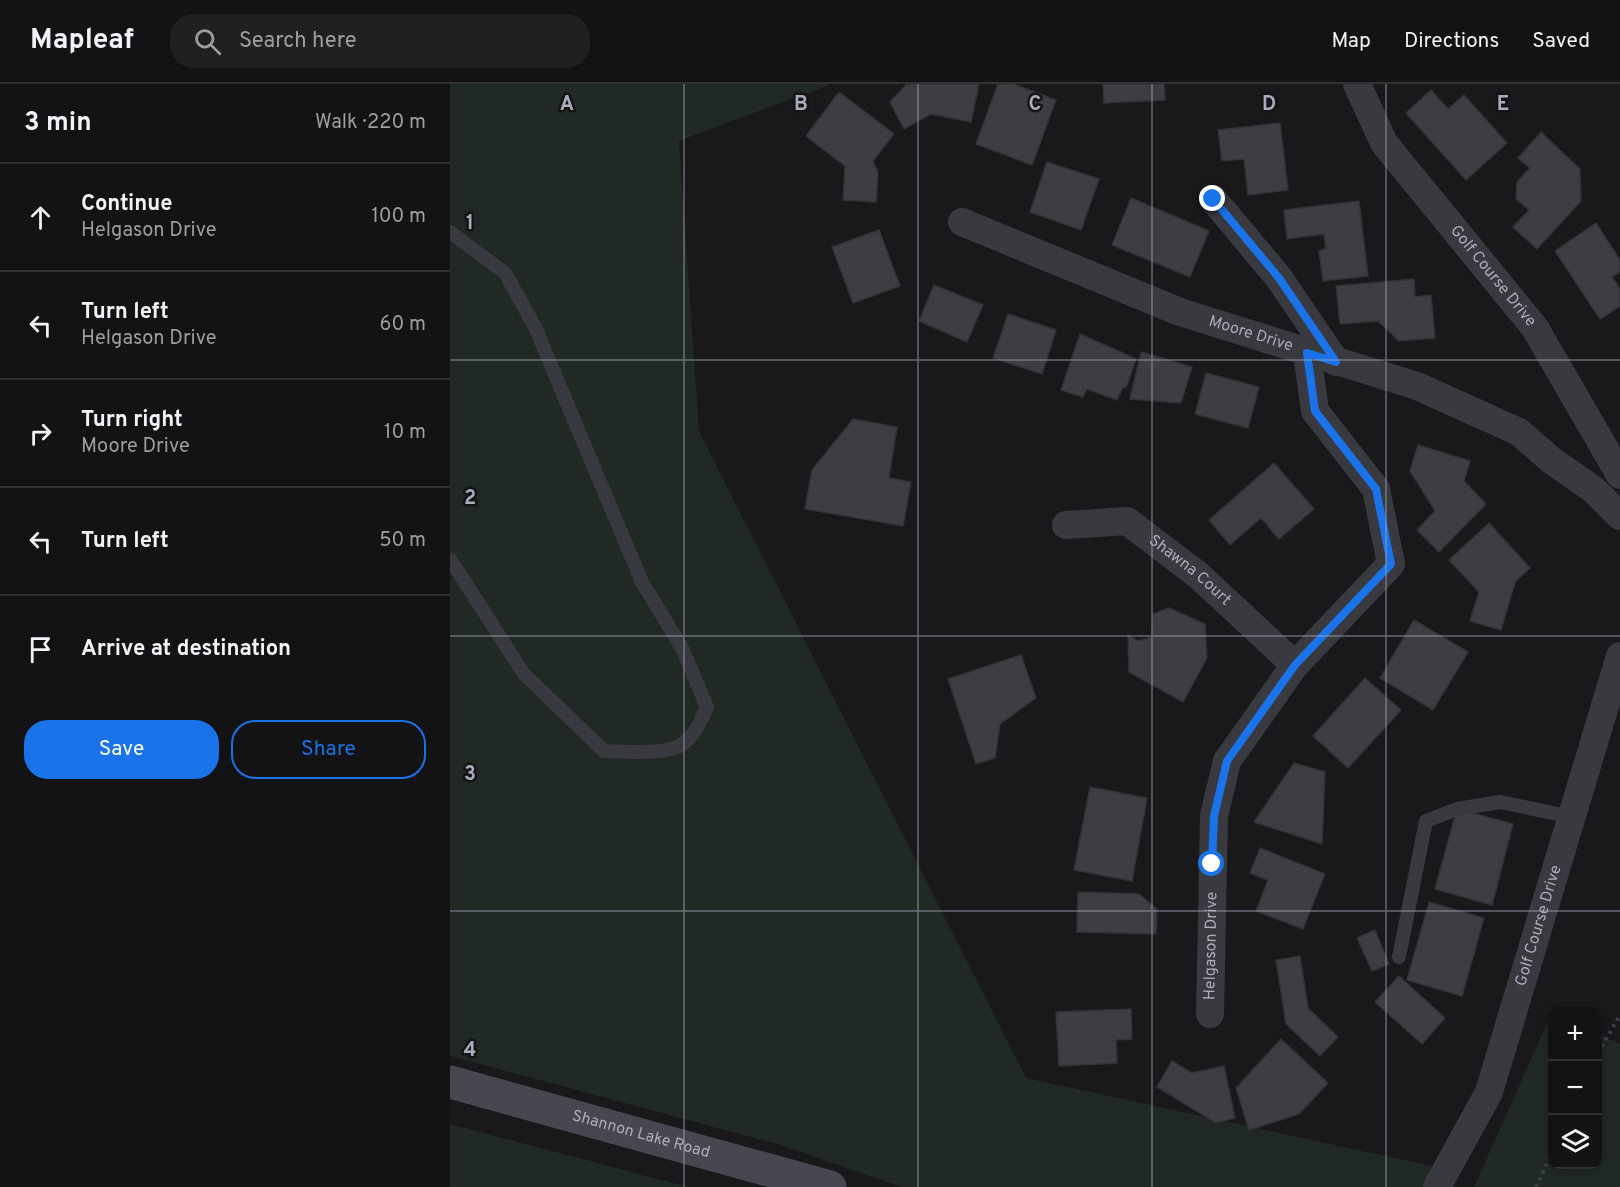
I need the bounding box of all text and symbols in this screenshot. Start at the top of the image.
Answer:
search box [170,14,590,68]
text: Mapleaf [30,23,134,59]
icon: search [191,25,224,58]
text: Search here [239,28,357,55]
text: Map [1331,28,1371,55]
text: Directions [1404,28,1499,55]
text: Saved [1532,28,1590,55]
text: A [560,92,574,118]
text: B [794,92,808,118]
text: C [1029,92,1041,118]
text: D [1262,92,1276,118]
text: E [1497,92,1509,118]
text: 3 min [24,107,92,140]
text: Walk · 220 m [315,110,426,136]
route end [1199,185,1225,211]
text: Continue [81,191,172,218]
icon: ahead [24,201,57,234]
text: 100 m [371,204,426,230]
text: 1 [466,211,474,237]
text: Helgason Drive [81,218,217,244]
street label: Golf Course Drive [1445,221,1540,331]
text: Turn left [81,299,169,326]
icon: left [24,309,57,342]
text: 60 m [380,312,426,338]
street label: Moore Drive [1206,312,1295,357]
text: Helgason Drive [81,326,217,352]
text: Turn right [81,407,183,434]
icon: right [24,417,57,450]
text: 10 m [384,420,426,446]
text: Moore Drive [81,434,190,460]
text: 2 [464,486,476,512]
icon: left [24,525,57,558]
text: Turn left [81,528,169,555]
text: 50 m [379,528,426,554]
street label: Shawna Court [1144,531,1235,610]
icon: arrive [24,633,57,666]
text: Arrive at destination [81,636,291,663]
button: Save [24,720,219,779]
button: Share [231,720,426,779]
text: 3 [464,762,476,788]
route start [1198,850,1224,876]
street label: Golf Course Drive [1511,863,1567,989]
street label: Helgason Drive [1200,892,1222,1000]
map controls [1548,1007,1602,1169]
button: + [1548,1007,1602,1061]
text: 4 [464,1038,476,1064]
button: − [1548,1061,1602,1115]
street label: Shannon Lake Road [570,1106,712,1163]
button: layers [1548,1115,1602,1169]

